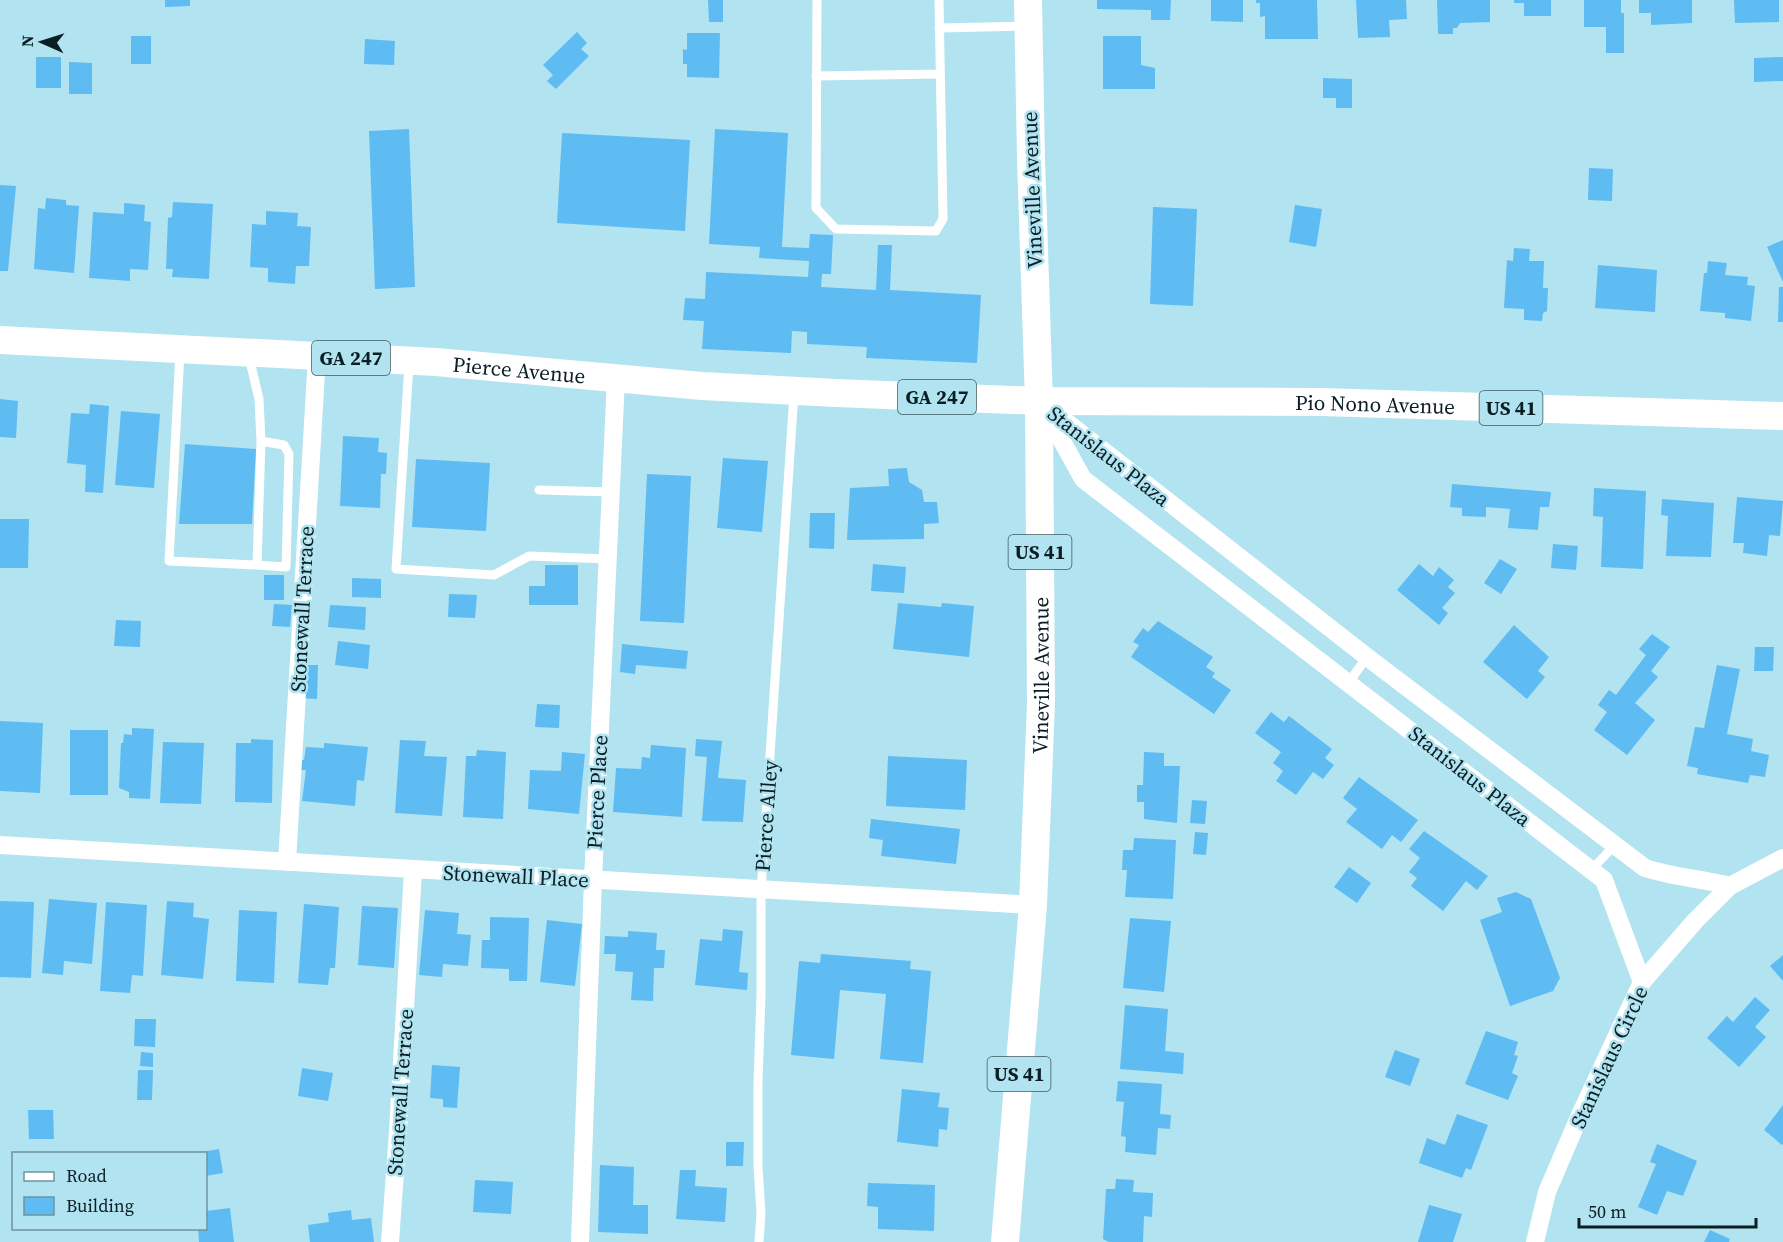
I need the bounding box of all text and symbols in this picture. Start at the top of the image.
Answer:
north arrow [12,12,72,72]
text: N [16,34,38,48]
street label: Vineville Avenue [1015,111,1049,269]
road number: GA 247 [312,341,390,375]
street label: Pierce Avenue [452,349,587,390]
road number: GA 247 [898,380,976,414]
street label: Pio Nono Avenue [1295,387,1455,421]
road number: US 41 [1480,391,1543,425]
street label: Stanislaus Plaza [1042,399,1177,513]
street label: Stonewall Terrace [283,525,321,693]
road number: US 41 [1008,535,1072,569]
street label: Vineville Avenue [1024,597,1056,754]
street label: Stanislaus Plaza [1403,719,1538,833]
street label: Pierce Place [580,734,614,850]
street label: Pierce Alley [748,759,784,873]
street label: Stonewall Place [442,858,590,894]
street label: Stanislaus Circle [1563,981,1655,1133]
street label: Stonewall Terrace [380,1008,420,1176]
road number: US 41 [988,1057,1050,1091]
legend [12,1152,207,1230]
text: Road [66,1163,107,1188]
scale bar [1579,1191,1756,1229]
text: Building [66,1193,134,1218]
text: 50 m [1588,1199,1626,1224]

